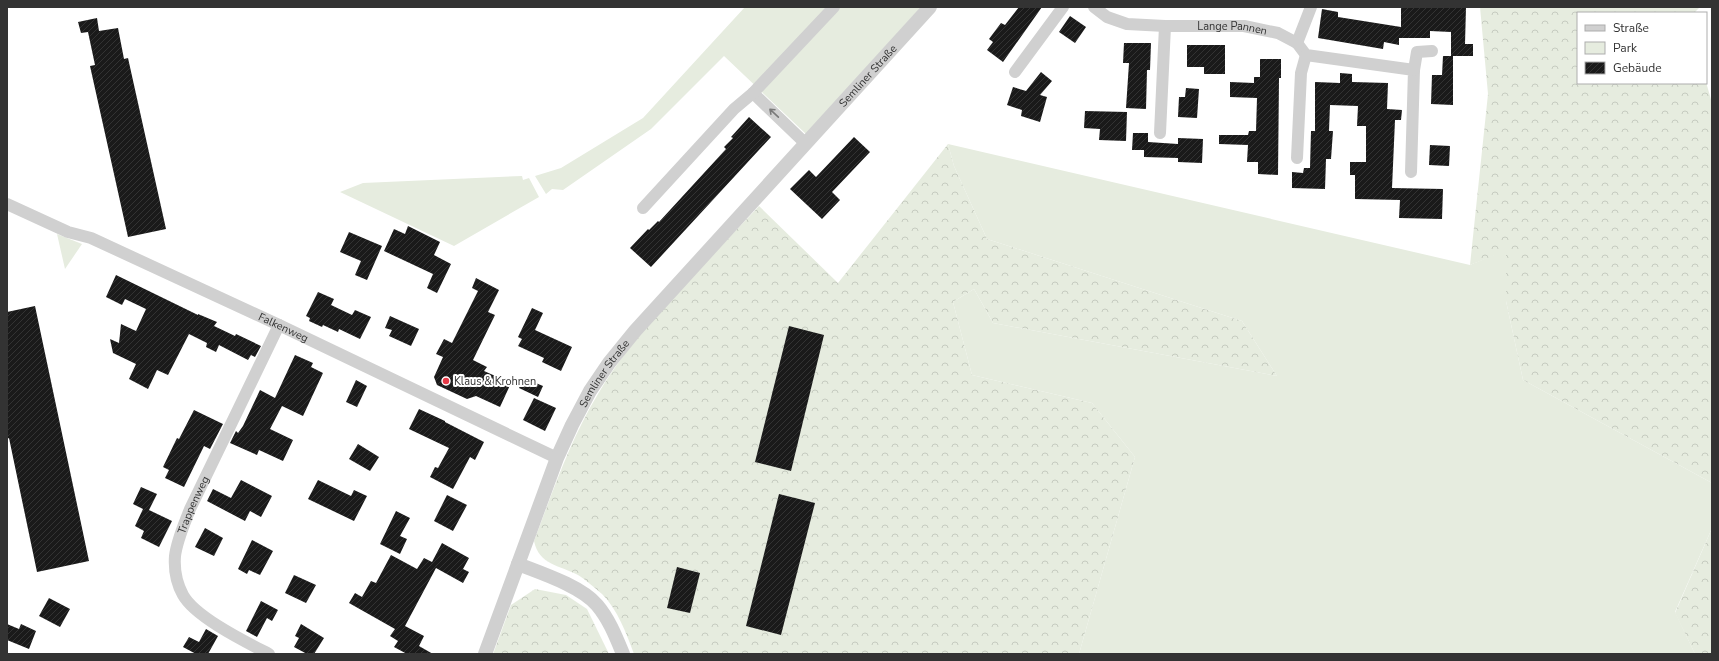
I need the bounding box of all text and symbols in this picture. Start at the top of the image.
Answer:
legend [1577,12,1707,84]
street label: Lange Pannen [1197,18,1269,38]
text: Straße [1613,20,1649,36]
text: Park [1613,40,1638,56]
street label: Semliner Straße [835,41,900,110]
text: Gebäude [1613,60,1662,76]
one-way arrow [769,108,779,118]
street label: Falkenweg [256,309,311,346]
street label: Semliner Straße [575,336,633,410]
place label: Klaus & Krohnen [454,374,536,389]
marker: Klaus & Krohnen [441,376,451,386]
street label: Trappenweg [174,473,212,536]

